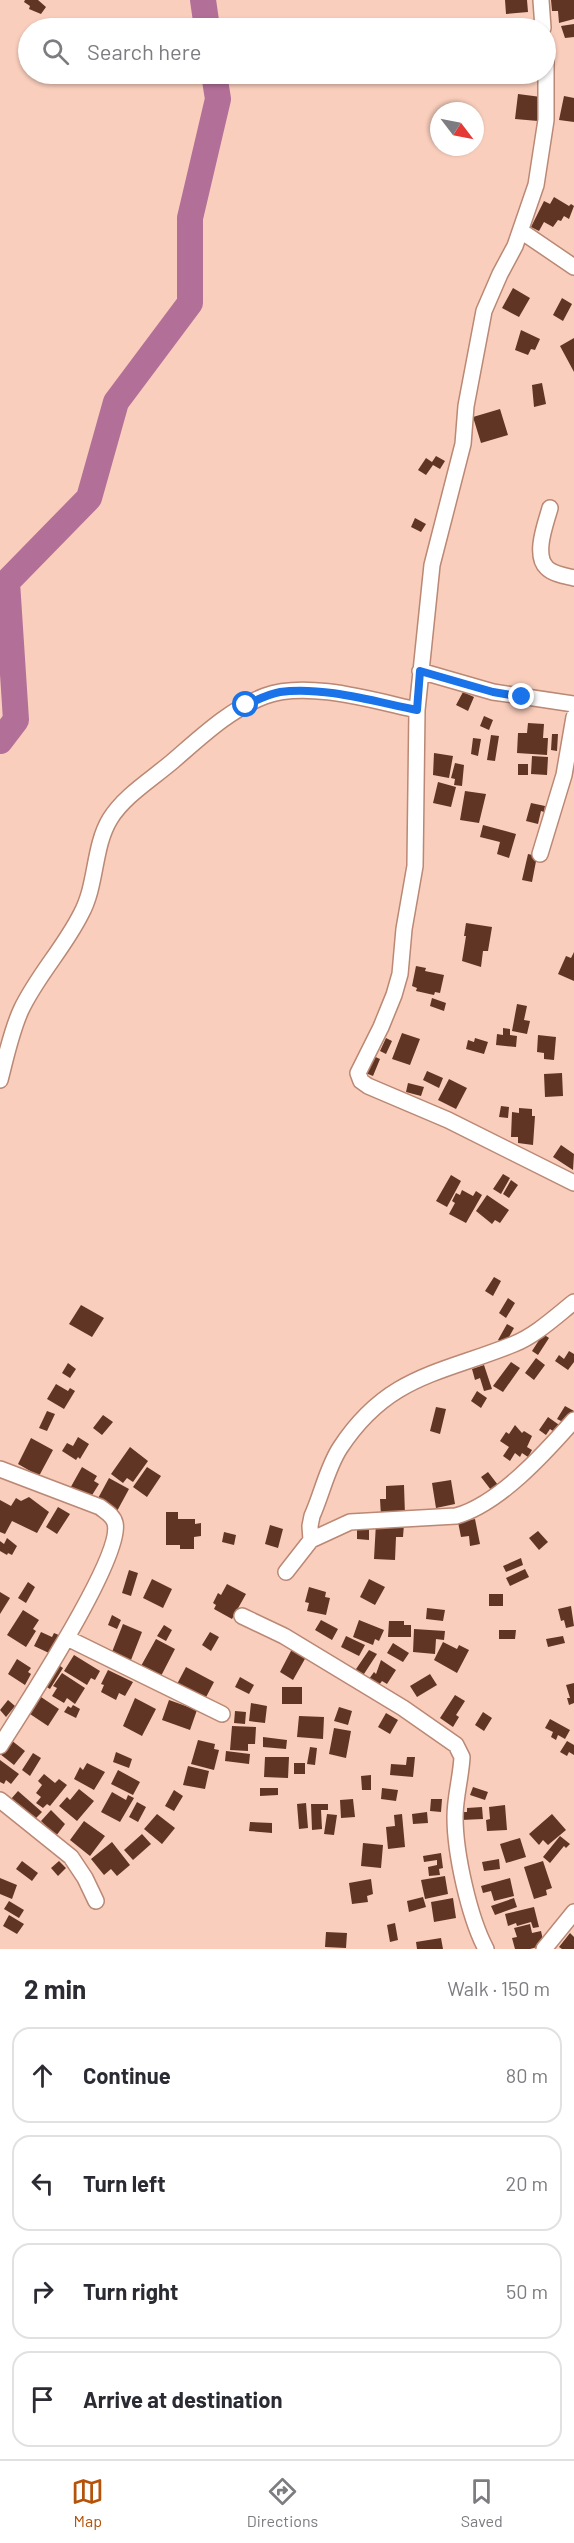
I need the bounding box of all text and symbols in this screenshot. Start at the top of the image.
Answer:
search box [18,18,556,84]
icon: search [39,35,72,68]
text: Search here [87,38,201,64]
north arrow [430,102,484,156]
route end [508,683,534,709]
route start [232,691,258,717]
text: 2 min [24,1973,86,2004]
text: Walk · 150 m [447,1976,550,2000]
icon: ahead [26,2059,59,2092]
text: Continue [83,2062,171,2088]
text: 80 m [506,2063,548,2087]
icon: left [26,2167,59,2200]
text: Turn left [83,2170,166,2196]
text: 20 m [505,2171,548,2195]
icon: right [26,2275,59,2308]
text: Turn right [83,2278,178,2304]
text: 50 m [506,2279,548,2303]
icon: arrive [26,2383,59,2416]
text: Arrive at destination [83,2386,282,2412]
tab: Map [71,2475,104,2530]
tab: Directions [247,2475,318,2530]
tab: Saved [461,2475,503,2530]

